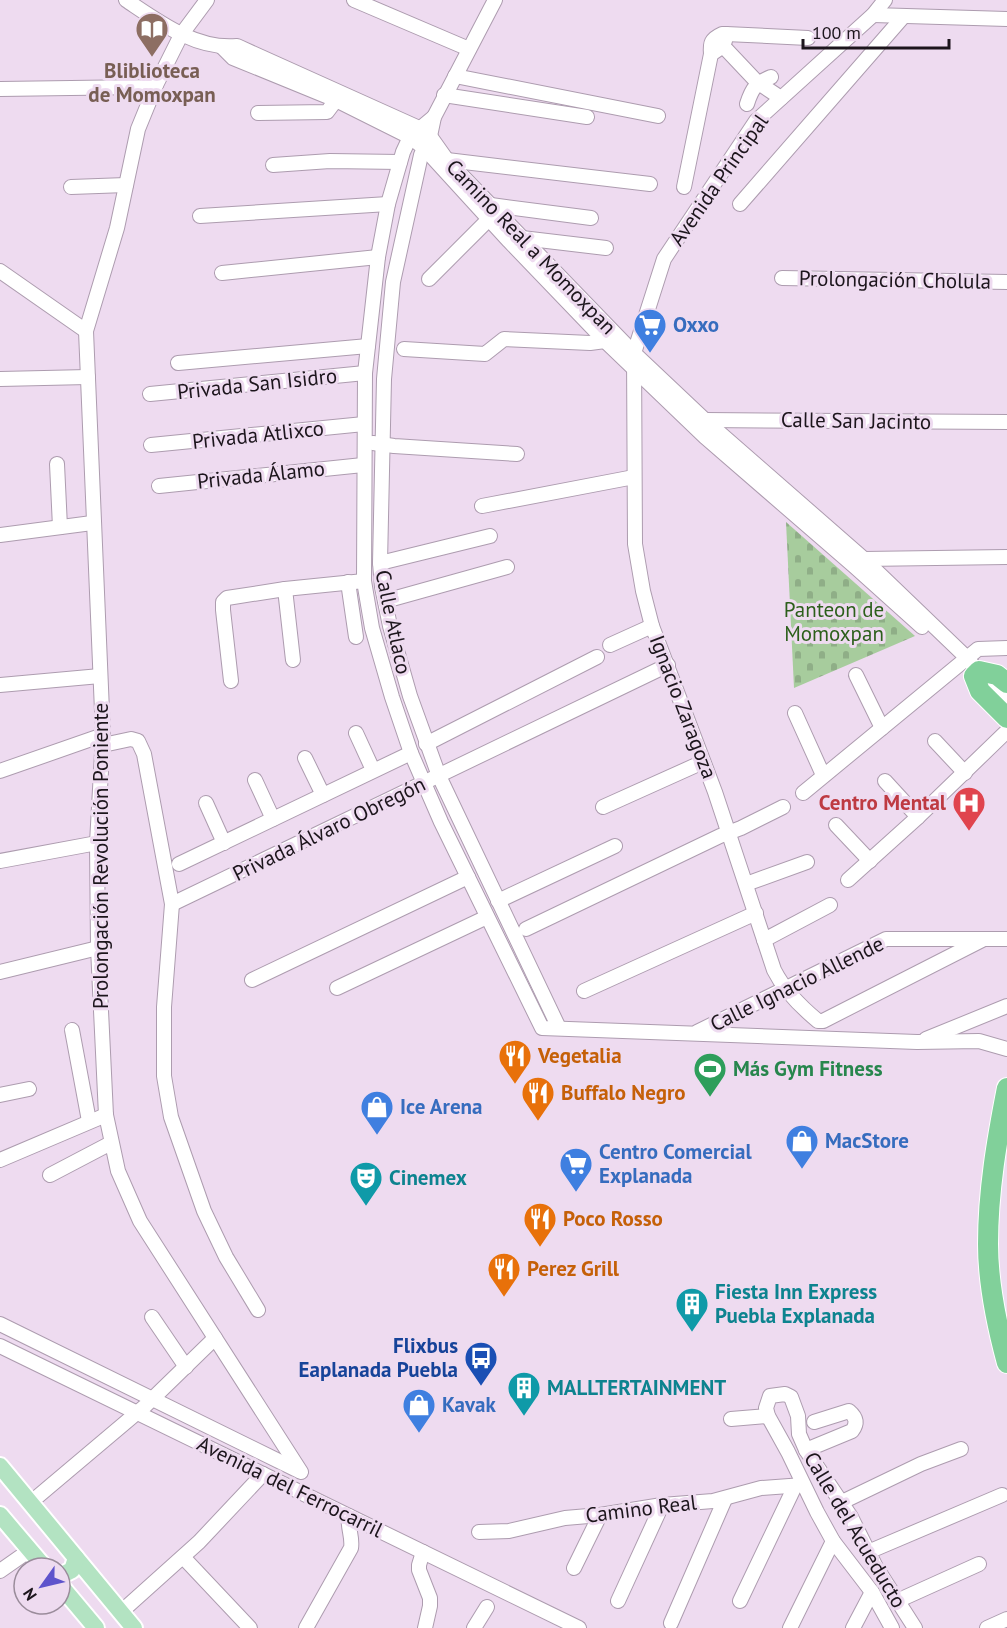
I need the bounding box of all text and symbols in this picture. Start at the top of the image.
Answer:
library icon: Bliblioteca de Momoxpan [134,11,170,58]
scale bar [803,12,948,50]
text: 100 m [812,21,861,44]
place label: Bliblioteca de Momoxpan [88,57,216,108]
street label: Avenida Principal [663,109,774,251]
street label: Camino Real a Momoxpan [441,153,622,340]
street label: Prolongación Cholula [799,264,991,295]
supermarket icon: Oxxo [632,307,668,354]
place label: Oxxo [673,311,719,338]
street label: Privada San Isidro [176,362,338,405]
street label: Calle San Jacinto [781,406,931,435]
street label: Privada Atlixco [191,414,325,455]
street label: Privada Álamo [196,454,326,495]
street label: Calle Atlaco [369,567,418,676]
park label: Panteon de Momoxpan [784,596,884,647]
street label: Ignacio Zaragoza [644,631,723,782]
street label: Prolongación Revolución Poniente [87,703,114,1009]
street label: Privada Álvaro Obregón [228,770,430,887]
hospital icon: Centro Mental [951,785,987,832]
place label: Centro Mental [819,789,947,816]
street label: Calle Ignacio Allende [706,930,888,1037]
restaurant icon: Vegetalia [497,1038,533,1085]
place label: Vegetalia [537,1042,622,1069]
sports icon: Más Gym Fitness [692,1051,728,1098]
place label: Más Gym Fitness [733,1055,883,1082]
restaurant icon: Buffalo Negro [520,1075,556,1122]
place label: Buffalo Negro [561,1079,686,1106]
shop icon: Ice Arena [359,1089,395,1136]
place label: Ice Arena [400,1093,482,1120]
shop icon: MacStore [784,1123,820,1170]
place label: MacStore [825,1127,909,1154]
place label: Centro Comercial Explanada [599,1138,752,1189]
supermarket icon: Centro Comercial Explanada [558,1146,594,1193]
theatre icon: Cinemex [348,1160,384,1207]
place label: Cinemex [389,1164,467,1191]
restaurant icon: Poco Rosso [522,1201,558,1248]
place label: Poco Rosso [563,1205,663,1232]
restaurant icon: Perez Grill [486,1251,522,1298]
place label: Perez Grill [527,1255,620,1282]
place label: Fiesta Inn Express Puebla Explanada [715,1278,877,1329]
building icon: Fiesta Inn Express Puebla Explanada [674,1286,710,1333]
place label: Flixbus Eaplanada Puebla [299,1332,458,1383]
bus stop icon: Flixbus Eaplanada Puebla [463,1340,499,1387]
building icon: MALLTERTAINMENT [506,1370,542,1417]
place label: MALLTERTAINMENT [547,1374,726,1401]
shop icon: Kavak [401,1387,437,1434]
place label: Kavak [442,1391,496,1418]
street label: Avenida del Ferrocarril [193,1430,387,1543]
street label: Calle del Acueducto [798,1447,913,1613]
street label: Camino Real [584,1488,698,1529]
north arrow [12,1556,72,1616]
text: N [18,1584,41,1604]

